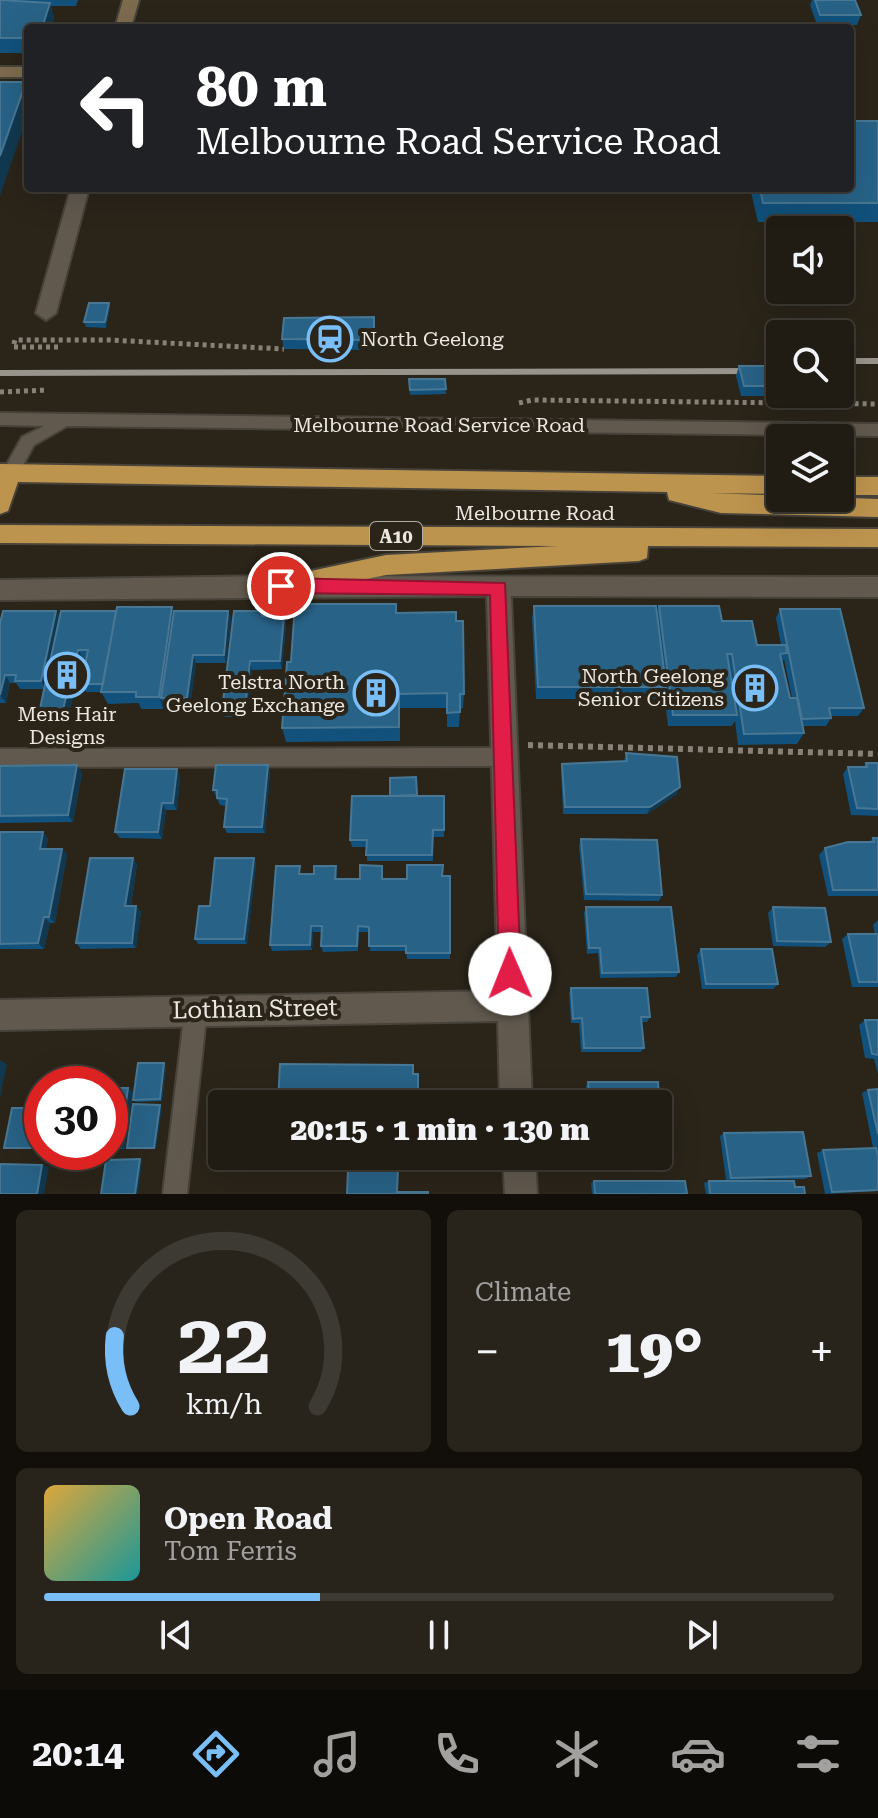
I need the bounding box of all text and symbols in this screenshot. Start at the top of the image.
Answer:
text: 80 m [196,54,327,120]
icon: left [64,56,168,160]
text: Melbourne Road Service Road [196,121,721,163]
map controls [766,216,854,512]
button: sound [766,216,854,304]
station icon: North Geelong [306,315,354,363]
button: search [766,320,854,408]
place label: North Geelong [361,327,504,351]
street label: Melbourne Road Service Road [293,413,585,437]
button: layers [766,424,854,512]
street label: Melbourne Road [455,501,615,525]
road number: A10 [370,522,422,550]
pin [247,552,315,620]
icon: arrive [259,564,303,608]
building icon: Mens Hair Designs [43,651,91,699]
place label: North Geelong Senior Citizens [578,664,725,711]
building icon: North Geelong Senior Citizens [731,664,779,712]
building icon: Telstra North Geelong Exchange [352,669,400,717]
place label: Telstra North Geelong Exchange [166,670,345,717]
place label: Mens Hair Designs [17,702,117,749]
position arrow [468,932,552,1016]
street label: Lothian Street [172,994,338,1024]
speed limit sign: 30 [24,1066,128,1170]
text: 20:15 · 1 min · 130 m [290,1112,590,1147]
text: Climate [475,1277,571,1307]
text: 22 [177,1296,270,1393]
text: 19° [606,1316,703,1387]
text: − [475,1326,500,1378]
text: + [809,1326,834,1378]
text: km/h [185,1387,262,1421]
text: Open Road [164,1501,332,1536]
text: Tom Ferris [164,1536,297,1566]
icon: previous [154,1613,198,1657]
icon: pause [417,1613,461,1657]
icon: next [680,1613,724,1657]
icon: directions [188,1726,244,1782]
icon: music [309,1726,365,1782]
icon: phone [429,1726,485,1782]
icon: climate [549,1726,605,1782]
icon: car [670,1726,726,1782]
icon: filters [790,1726,846,1782]
text: 20:14 [32,1733,124,1775]

